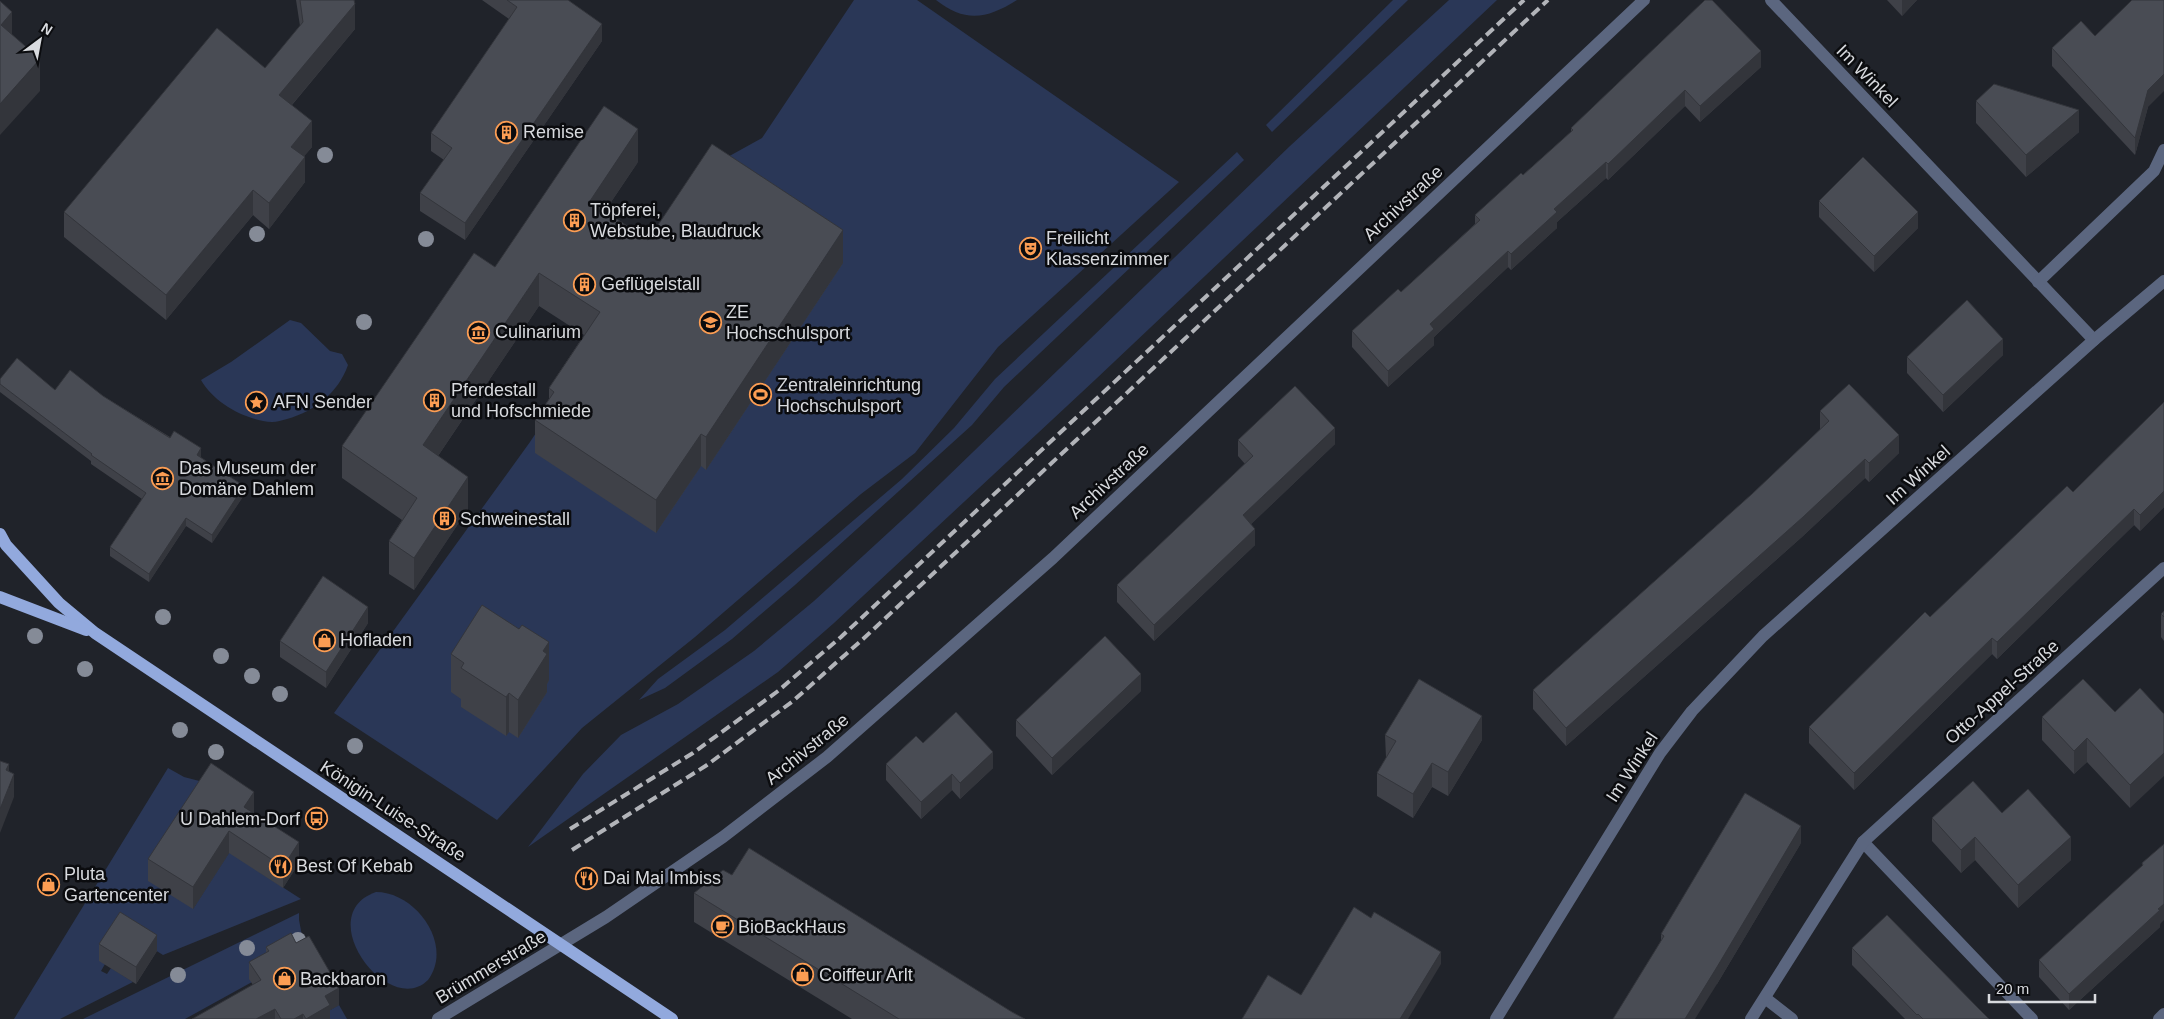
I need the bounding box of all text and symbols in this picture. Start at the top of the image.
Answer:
north arrow [15,15,65,65]
text: N [38,20,55,38]
street label: Im Winkel [1832,41,1902,111]
building icon: Remise [495,120,519,144]
place label: Remise [523,122,584,142]
street label: Archivstraße [1359,161,1447,245]
place label: Töpferei, Webstube, Blaudruck [590,200,762,241]
building icon: Töpferei, Webstube, Blaudruck [562,208,586,232]
place label: Freilicht Klassenzimmer [1046,228,1169,269]
theatre icon: Freilicht Klassenzimmer [1018,236,1042,260]
building icon: Geflügelstall [573,272,597,296]
place label: Geflügelstall [601,274,700,294]
place label: ZE Hochschulsport [726,302,850,343]
school or university icon: ZE Hochschulsport [698,310,722,334]
museum icon: Culinarium [467,320,491,344]
place label: Culinarium [495,322,581,342]
place label: Zentraleinrichtung Hochschulsport [777,375,921,416]
place label: Pferdestall und Hofschmiede [451,380,591,421]
sports icon: Zentraleinrichtung Hochschulsport [749,383,773,407]
building icon: Pferdestall und Hofschmiede [423,388,447,412]
place icon: AFN Sender [245,390,269,414]
place label: AFN Sender [273,392,372,412]
street label: Archivstraße [1065,439,1153,523]
street label: Im Winkel [1882,441,1954,509]
place label: Das Museum der Domäne Dahlem [179,458,316,499]
museum icon: Das Museum der Domäne Dahlem [151,466,175,490]
building icon: Schweinestall [432,507,456,531]
place label: Schweinestall [460,509,570,529]
shop icon: Hofladen [312,628,336,652]
place label: Hofladen [340,630,412,650]
street label: Otto-Appel-Straße [1941,636,2063,748]
street label: Archivstraße [761,709,853,789]
street label: Im Winkel [1602,728,1662,806]
street label: Königin-Luise-Straße [317,757,469,865]
bus stop icon: U Dahlem-Dorf [304,807,328,831]
place label: U Dahlem-Dorf [180,809,301,829]
restaurant icon: Best Of Kebab [268,854,292,878]
place label: Best Of Kebab [296,856,413,876]
place label: Pluta Gartencenter [64,864,169,905]
restaurant icon: Dai Mai Imbiss [575,866,599,890]
place label: Dai Mai Imbiss [603,868,721,888]
shop icon: Pluta Gartencenter [36,872,60,896]
cafe icon: BioBackHaus [710,915,734,939]
place label: BioBackHaus [738,917,846,937]
street label: Brümmerstraße [432,926,550,1008]
shop icon: Coiffeur Arlt [791,963,815,987]
place label: Coiffeur Arlt [819,965,913,985]
shop icon: Backbaron [272,967,296,991]
place label: Backbaron [300,969,386,989]
scale bar [1989,972,2095,1004]
text: 20 m [1996,980,2029,997]

